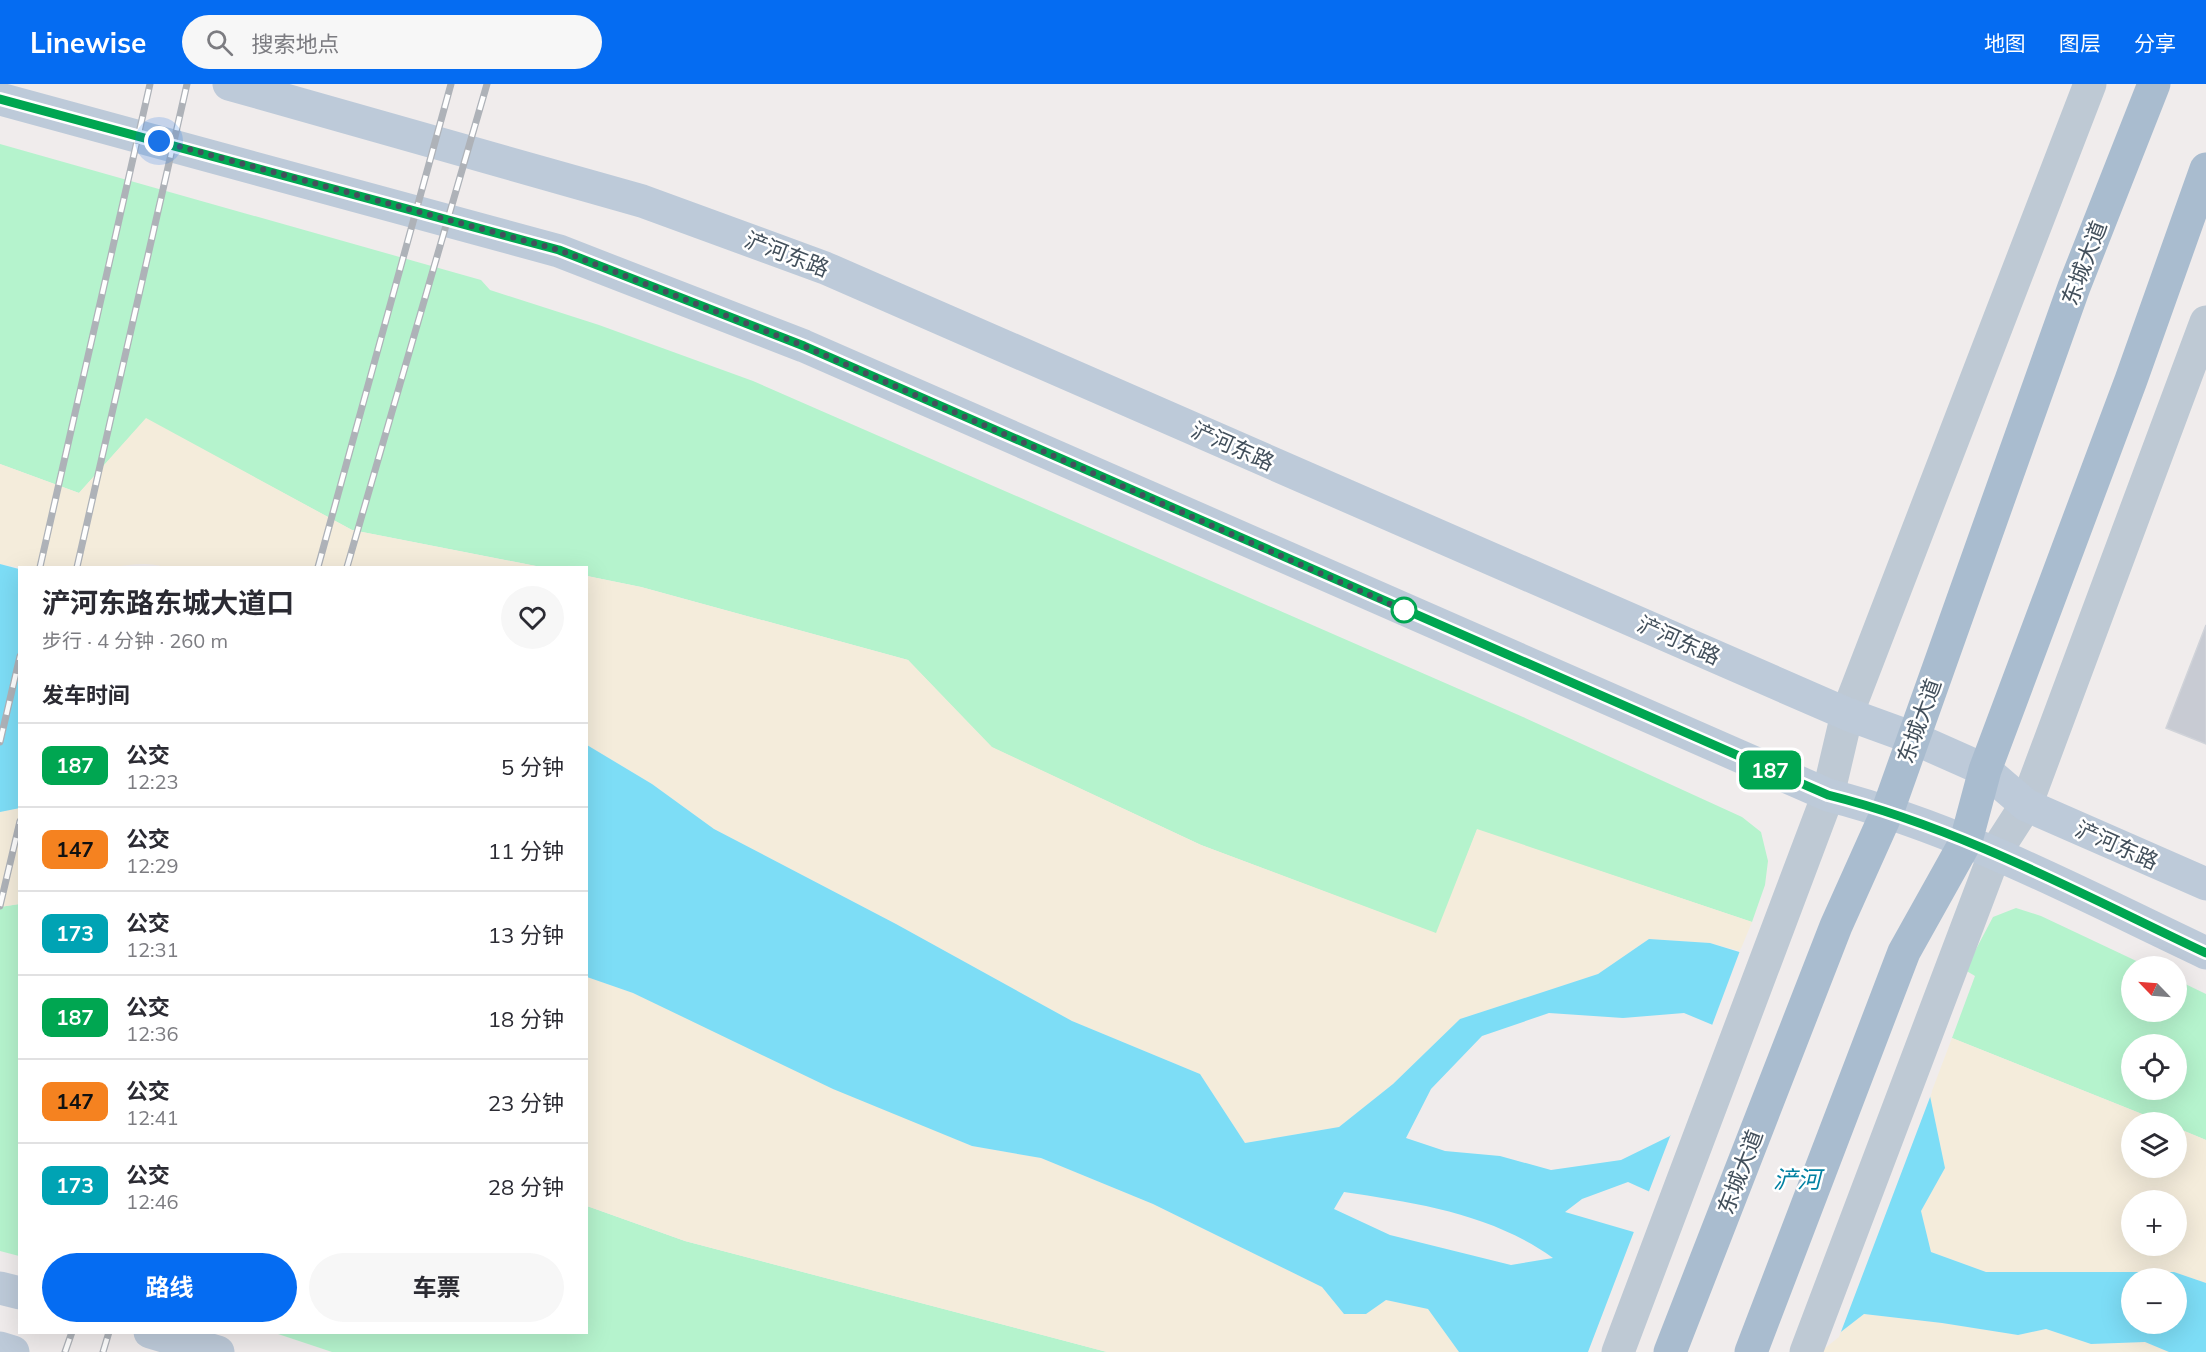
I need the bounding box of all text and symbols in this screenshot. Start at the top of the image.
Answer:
search box [182,15,602,69]
text: Linewise [30,25,146,60]
icon: search [203,26,236,59]
text: 搜索地点 [251,30,339,58]
text: 地图 [1984,30,2026,56]
text: 图层 [2059,30,2101,56]
text: 分享 [2134,30,2176,56]
your location [144,126,174,156]
street label: 东城大道 [2055,217,2113,309]
street label: 浐河东路 [741,225,833,283]
street label: 浐河东路 [1187,415,1279,477]
text: 浐河东路东城大道口 [42,585,294,620]
button: heart [501,586,564,649]
unlabelled marker [1391,597,1417,623]
street label: 浐河东路 [1633,609,1725,671]
text: 步行 · 4 分钟 · 260 m [42,628,228,653]
street label: 东城大道 [1891,675,1947,767]
text: 发车时间 [42,681,130,709]
text: 公交 [126,741,170,769]
line badge: 187 [1736,750,1804,790]
text: 187 [56,752,94,778]
text: 5 分钟 [501,753,564,781]
text: 187 [1751,757,1789,783]
text: 12:23 [126,769,179,794]
street label: 浐河东路 [2071,814,2163,876]
text: 公交 [126,825,170,853]
text: 147 [56,836,94,862]
text: 11 分钟 [488,837,564,865]
text: 12:29 [126,853,179,878]
text: 公交 [126,909,170,937]
text: 173 [56,920,94,946]
text: 13 分钟 [488,921,564,949]
text: 12:31 [126,937,179,962]
north arrow [2121,956,2187,1022]
map controls [2121,956,2187,1334]
text: 公交 [126,993,170,1021]
text: 187 [56,1004,94,1030]
text: 18 分钟 [488,1005,564,1033]
text: 12:36 [126,1021,179,1046]
button: locate [2121,1034,2187,1100]
text: 公交 [126,1077,170,1105]
text: 147 [56,1088,94,1114]
text: 23 分钟 [488,1089,564,1117]
text: 12:41 [126,1105,179,1130]
button: layers [2121,1112,2187,1178]
street label: 东城大道 [1711,1126,1769,1218]
text: 公交 [126,1161,170,1189]
water label: 浐河 [1773,1164,1825,1194]
text: 173 [56,1172,94,1198]
text: 28 分钟 [488,1173,564,1201]
text: 12:46 [126,1189,179,1214]
button: + [2121,1190,2187,1256]
button: 路线 [42,1253,297,1322]
button: 车票 [309,1253,564,1322]
button: − [2121,1268,2187,1334]

